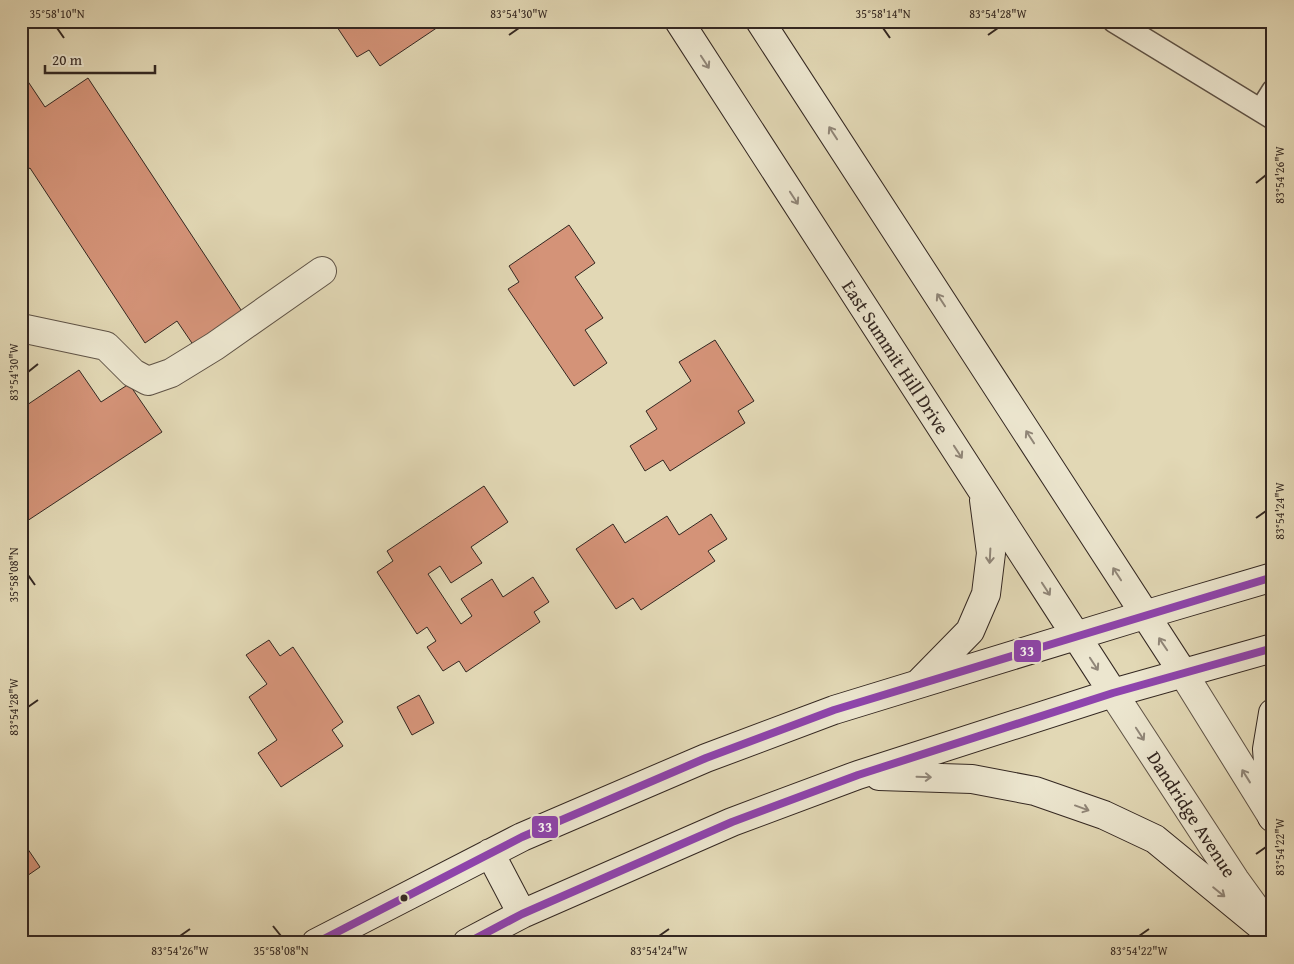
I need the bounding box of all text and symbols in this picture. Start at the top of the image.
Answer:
text: 35°58'10"N [29,5,85,22]
text: 83°54'30"W [490,5,549,22]
text: 35°58'14"N [855,5,911,22]
text: 83°54'28"W [969,5,1028,22]
scale bar [45,42,155,74]
text: 20 m [52,49,83,70]
one-way arrow [700,55,711,69]
one-way arrow [828,126,838,140]
text: 83°54'26"W [1271,145,1288,204]
one-way arrow [789,191,799,205]
street label: East Summit Hill Drive [835,274,957,440]
one-way arrow [936,294,946,308]
text: 83°54'30"W [5,342,22,401]
one-way arrow [1024,430,1034,444]
one-way arrow [954,445,964,459]
text: 83°54'24"W [1271,481,1288,540]
text: 35°58'08"N [5,547,22,603]
one-way arrow [986,548,995,564]
one-way arrow [1112,567,1122,581]
one-way arrow [1041,582,1052,596]
one-way arrow [1158,637,1168,651]
line badge: 33 [1013,639,1042,663]
text: 33 [1020,641,1034,661]
one-way arrow [1090,657,1100,671]
text: 83°54'28"W [5,677,22,736]
one-way arrow [1135,726,1145,740]
street label: Dandridge Avenue [1141,745,1243,883]
one-way arrow [1241,769,1251,783]
one-way arrow [916,772,932,782]
one-way arrow [1074,803,1090,813]
line badge: 33 [531,815,559,839]
text: 33 [538,817,552,837]
text: 83°54'22"W [1271,817,1288,876]
one-way arrow [1212,887,1225,898]
unlabelled marker [399,893,409,903]
text: 83°54'26"W [151,942,210,959]
text: 35°58'08"N [253,942,309,959]
text: 83°54'24"W [630,942,689,959]
text: 83°54'22"W [1110,942,1169,959]

